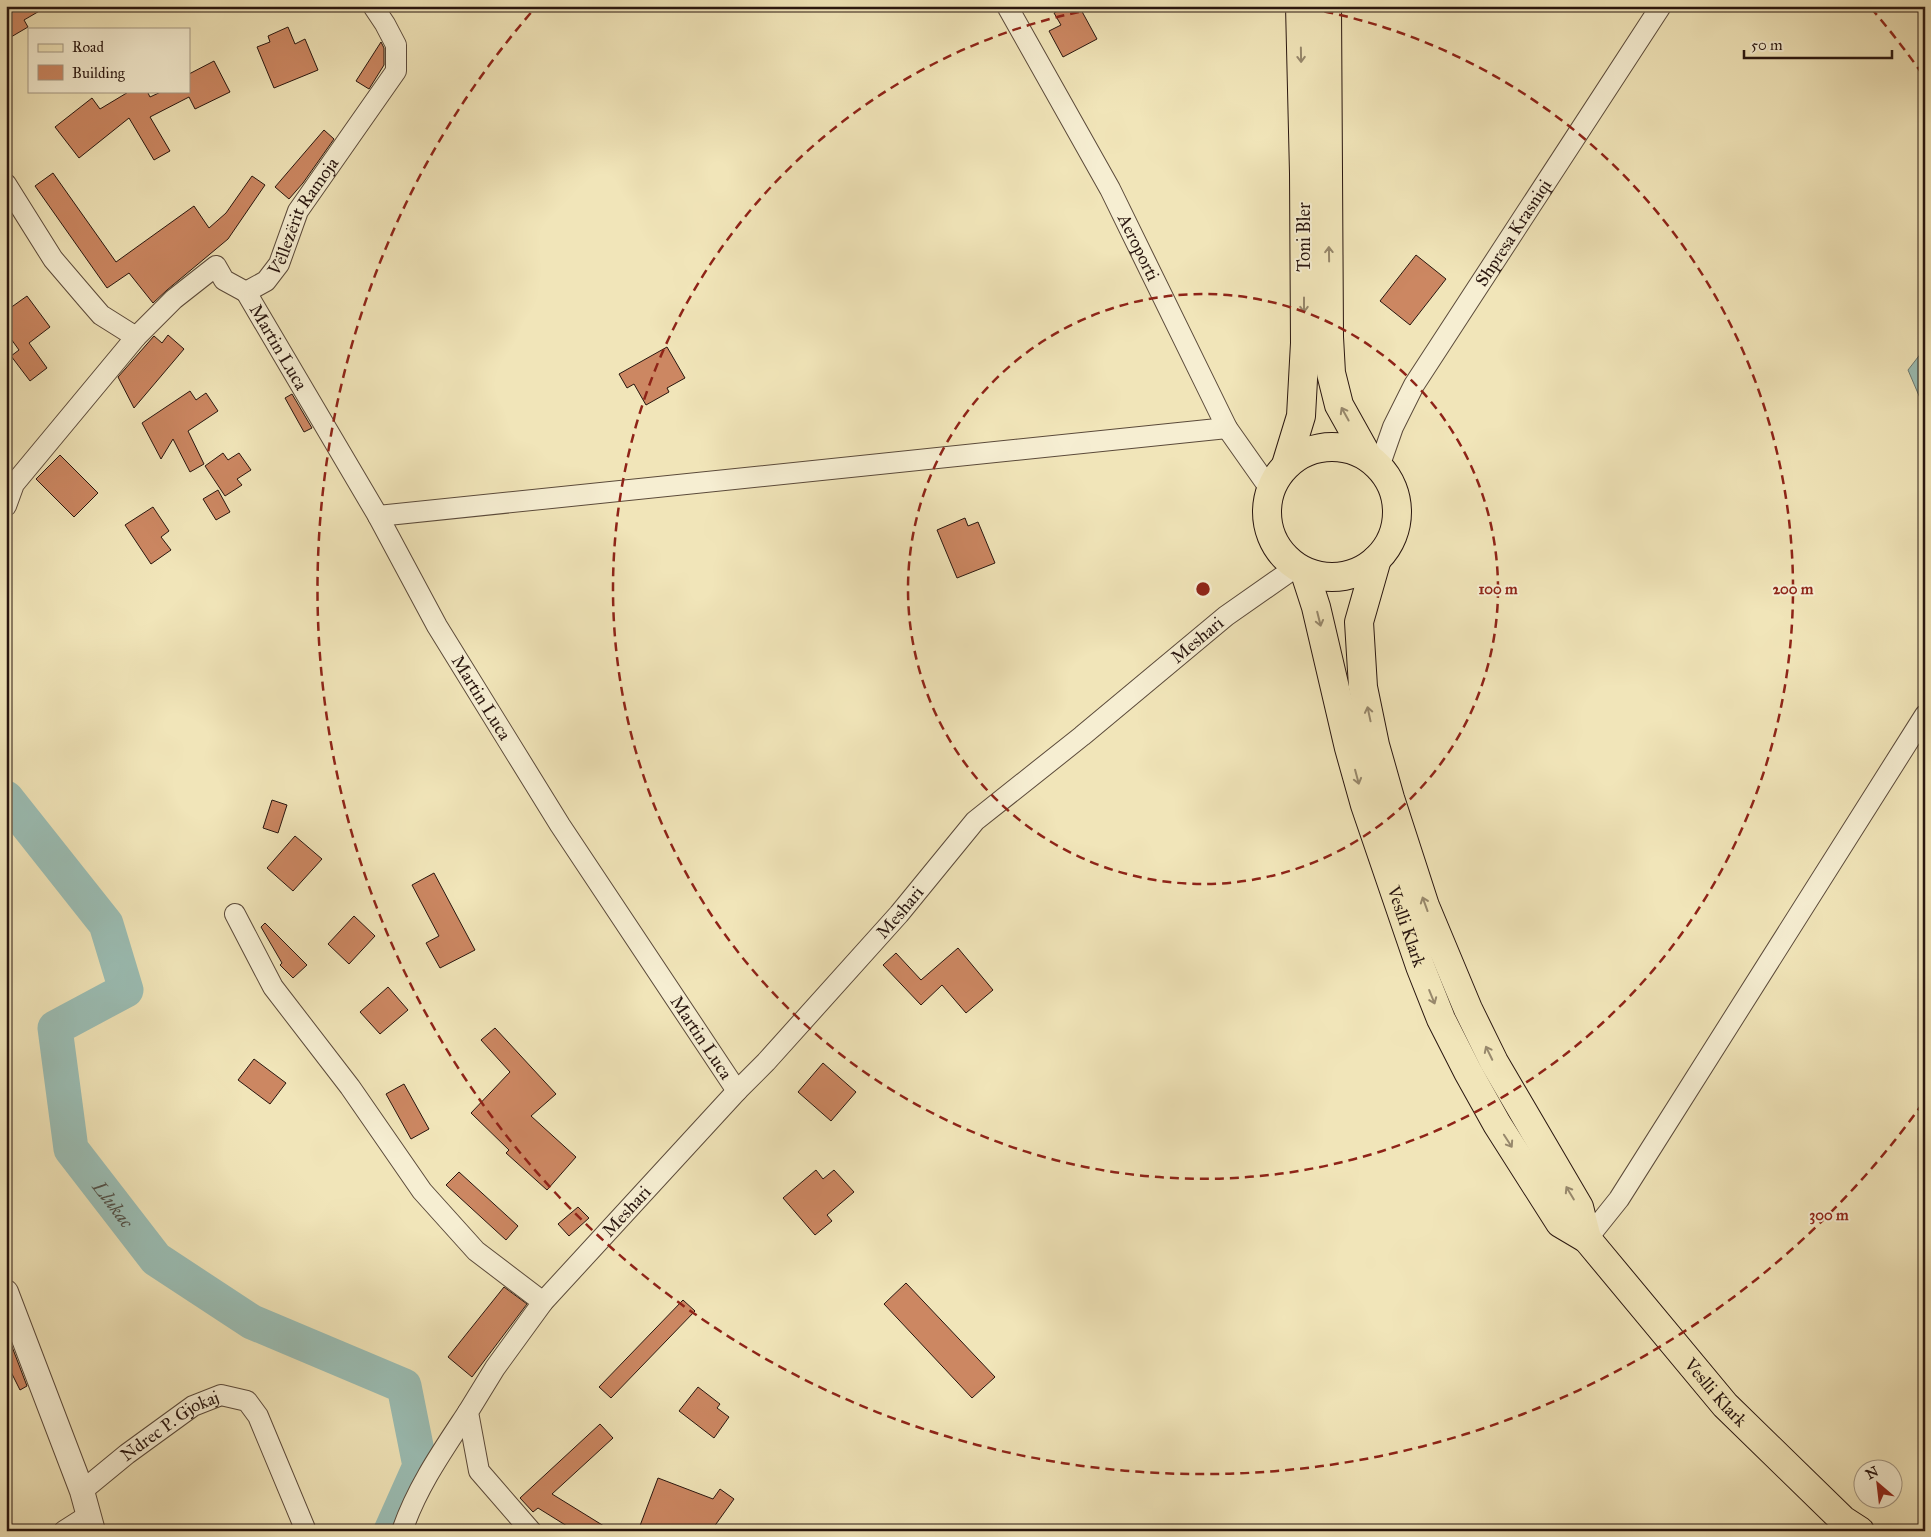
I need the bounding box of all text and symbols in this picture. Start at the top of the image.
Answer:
legend [28,28,190,92]
scale bar [1744,28,1891,60]
text: 50 m [1751,36,1783,54]
text: Road [72,38,104,56]
one-way arrow [1297,47,1306,63]
text: Building [72,64,126,82]
street label: Vëllezërit Ramoja [263,153,343,281]
street label: Shpresa Krasniqi [1470,175,1556,291]
street label: Toni Bler [1293,202,1315,272]
street label: Aeroporti [1113,209,1164,284]
one-way arrow [1324,247,1334,263]
one-way arrow [1299,296,1309,313]
street label: Martin Luca [245,300,313,394]
one-way arrow [1339,408,1349,422]
centre of rings [1194,580,1212,598]
text: 100 m [1478,580,1518,598]
text: 200 m [1773,580,1814,598]
one-way arrow [1315,611,1324,627]
street label: Meshari [1166,612,1228,668]
street label: Martin Luca [447,651,516,745]
one-way arrow [1363,707,1373,723]
one-way arrow [1353,769,1363,785]
street label: Meshari [871,882,928,943]
street label: Veslli Klark [1382,882,1431,970]
one-way arrow [1420,896,1429,912]
one-way arrow [1428,989,1437,1004]
street label: Martin Luca [666,991,737,1084]
one-way arrow [1484,1046,1493,1061]
one-way arrow [1503,1133,1513,1147]
water label: Llukac [87,1175,139,1233]
street label: Meshari [597,1181,656,1241]
one-way arrow [1565,1187,1575,1201]
text: 300 m [1809,1206,1849,1225]
street label: Veslli Klark [1679,1353,1752,1432]
street label: Ndrec P. Gjokaj [116,1386,222,1466]
north arrow [1854,1460,1904,1510]
text: N [1863,1463,1881,1483]

